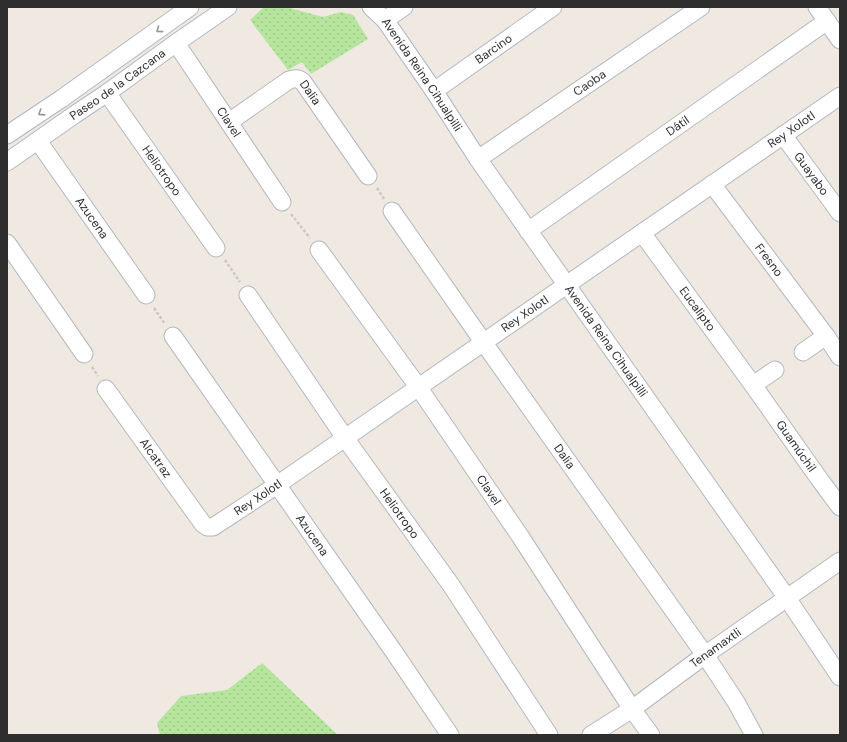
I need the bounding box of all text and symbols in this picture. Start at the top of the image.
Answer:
street label: Avenida Reina Cihualpilli [378,15,466,134]
one-way arrow [156,25,163,32]
street label: Barcino [472,30,515,67]
street label: Paseo de la Cazcana [66,45,169,124]
street label: Caoba [570,66,609,100]
street label: Dalia [296,77,325,108]
street label: Clavel [213,104,245,140]
one-way arrow [38,108,45,116]
street label: Rey Xolotl [765,108,818,152]
street label: Dátil [663,112,693,140]
street label: Heliotropo [138,142,185,199]
street label: Guayabo [790,149,832,199]
street label: Azucena [72,194,112,242]
street label: Fresno [751,240,787,280]
street label: Avenida Reina Cihualpilli [561,282,651,400]
street label: Eucalipto [676,283,719,334]
street label: Rey Xolotl [498,292,552,336]
street label: Guamúchil [772,417,820,475]
street label: Alcatraz [136,435,175,481]
street label: Dalia [550,441,579,472]
street label: Clavel [473,472,505,508]
street label: Rey Xolotl [231,476,285,519]
street label: Heliotropo [376,485,423,542]
street label: Azucena [292,511,332,559]
street label: Tenamaxtli [687,624,744,672]

